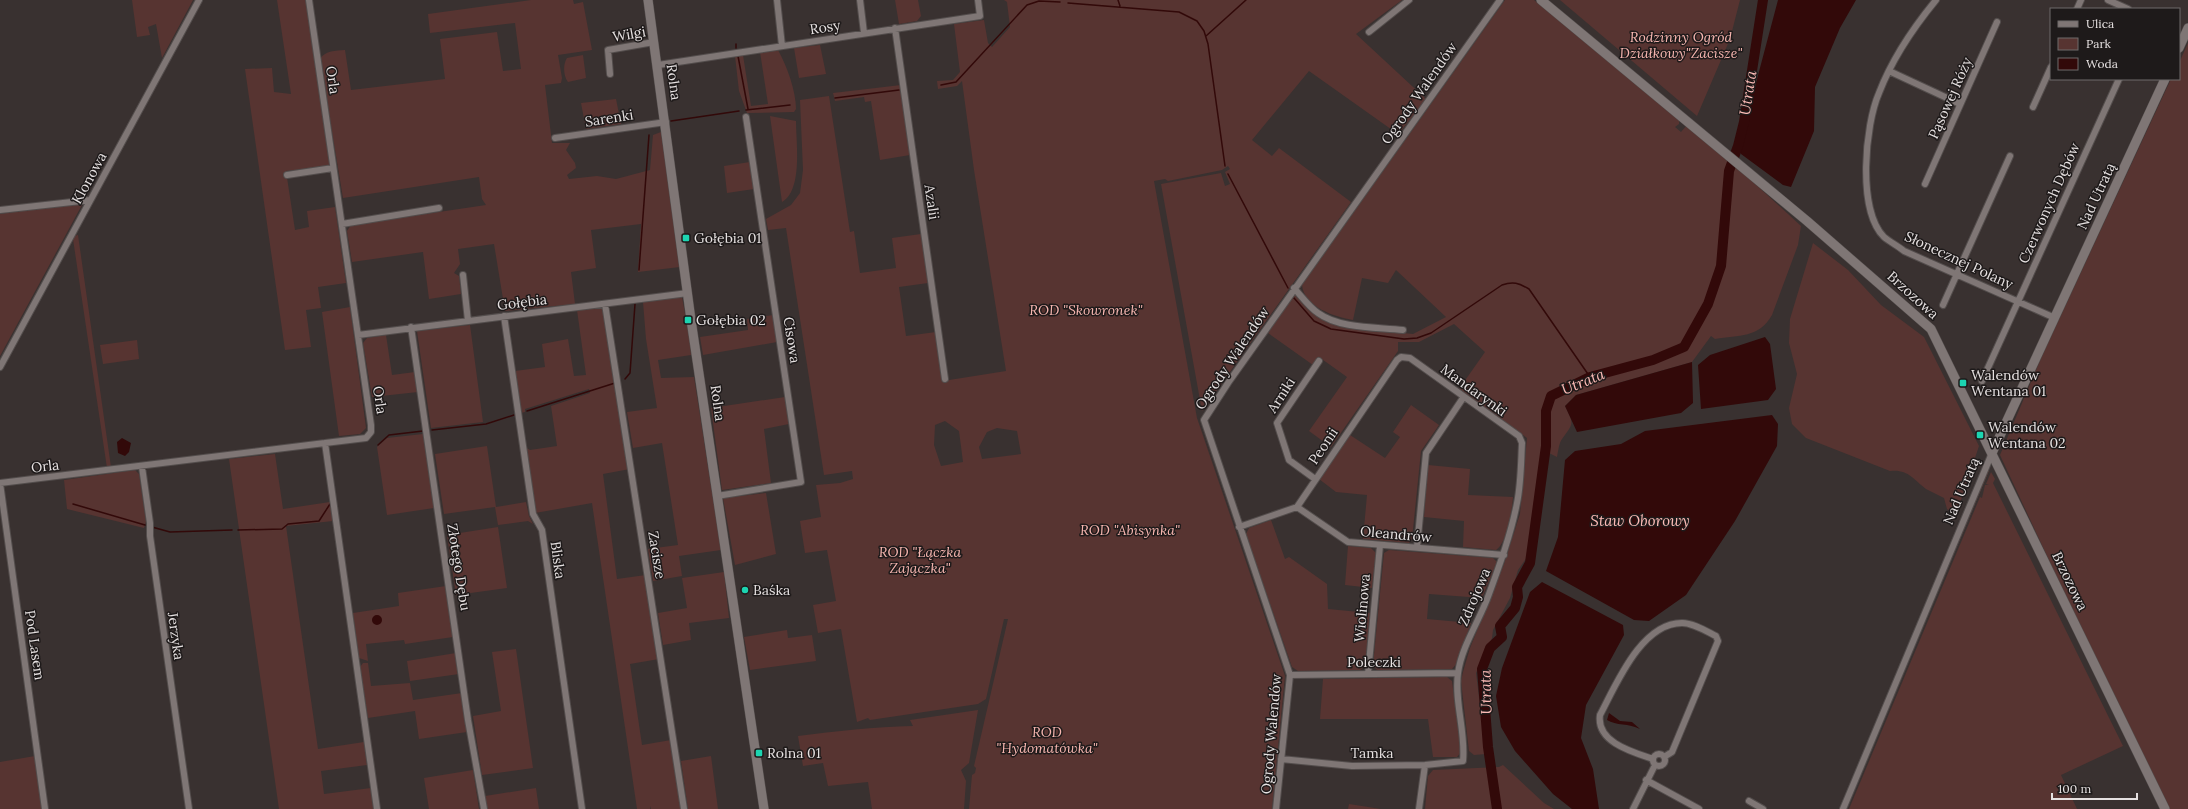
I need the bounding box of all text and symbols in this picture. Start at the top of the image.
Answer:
legend [2050,8,2180,80]
street label: Rosy [808,16,842,38]
text: Ulica [2086,16,2114,31]
street label: Wilgi [611,22,647,46]
park label: Rodzinny Ogród Działkowy"Zacisze" [1620,28,1742,62]
text: Park [2086,36,2112,51]
street label: Ogrody Walendów [1377,38,1461,147]
street label: Pąsowej Róży [1924,54,1976,142]
text: Woda [2086,56,2118,71]
street label: Rolna [663,63,685,101]
street label: Orla [322,65,344,95]
water label: Utrata [1735,68,1761,117]
street label: Sarenki [584,105,635,131]
street label: Czerwonych Dębów [2014,139,2084,266]
street label: Klonowa [67,149,111,207]
street label: Nad Utratą [2073,160,2119,232]
street label: Azalii [920,182,943,221]
street label: Słonecznej Polany [1902,227,2017,293]
place label: Gołębia 01 [694,229,761,247]
marker: Gołębia 01 [681,233,691,243]
street label: Brzozowa [1883,267,1943,323]
street label: Gołębia [496,290,548,314]
park label: ROD "Skowronek" [1029,301,1143,319]
street label: Ogrody Walendów [1191,302,1274,413]
place label: Gołębia 02 [696,311,766,329]
marker: Gołębia 02 [683,315,693,325]
street label: Cisowa [779,316,805,364]
street label: Mandarynki [1437,360,1511,420]
water label: Utrata [1558,364,1608,399]
place label: Walendów Wentana 01 [1971,366,2046,400]
street label: Arniki [1262,374,1299,417]
marker: Walendów Wentana 01 [1958,378,1968,388]
street label: Rolna [707,384,729,422]
street label: Orla [369,385,391,415]
place label: Walendów Wentana 02 [1988,418,2066,452]
street label: Peonii [1304,424,1342,468]
marker: Walendów Wentana 02 [1975,430,1985,440]
street label: Orla [30,455,60,477]
street label: Nad Utratą [1939,455,1983,527]
water label: Staw Oborowy [1590,511,1690,530]
park label: ROD "Abisynka" [1080,521,1180,539]
street label: Złotego Dębu [443,522,475,612]
street label: Oleandrów [1359,522,1433,546]
street label: Zacisze [644,530,670,581]
street label: Bliska [546,540,570,580]
park label: ROD "Łączka Zajączka" [879,543,962,577]
street label: Brzozowa [2048,549,2092,613]
street label: Zdrojowa [1454,565,1494,629]
street label: Wiolinowa [1350,573,1374,643]
place label: Baśka [753,581,790,599]
marker: Baśka [740,585,750,595]
street label: Pod Lasem [21,609,49,682]
street label: Jerzyka [164,610,188,661]
street label: Poleczki [1347,653,1401,671]
water label: Utrata [1476,669,1495,715]
street label: Ogrody Walendów [1257,672,1285,795]
park label: ROD "Hydomatówka" [996,723,1098,757]
place label: Rolna 01 [767,744,821,762]
street label: Tamka [1350,744,1394,762]
marker: Rolna 01 [754,748,764,758]
scale bar [2052,775,2137,801]
text: 100 m [2058,781,2091,796]

